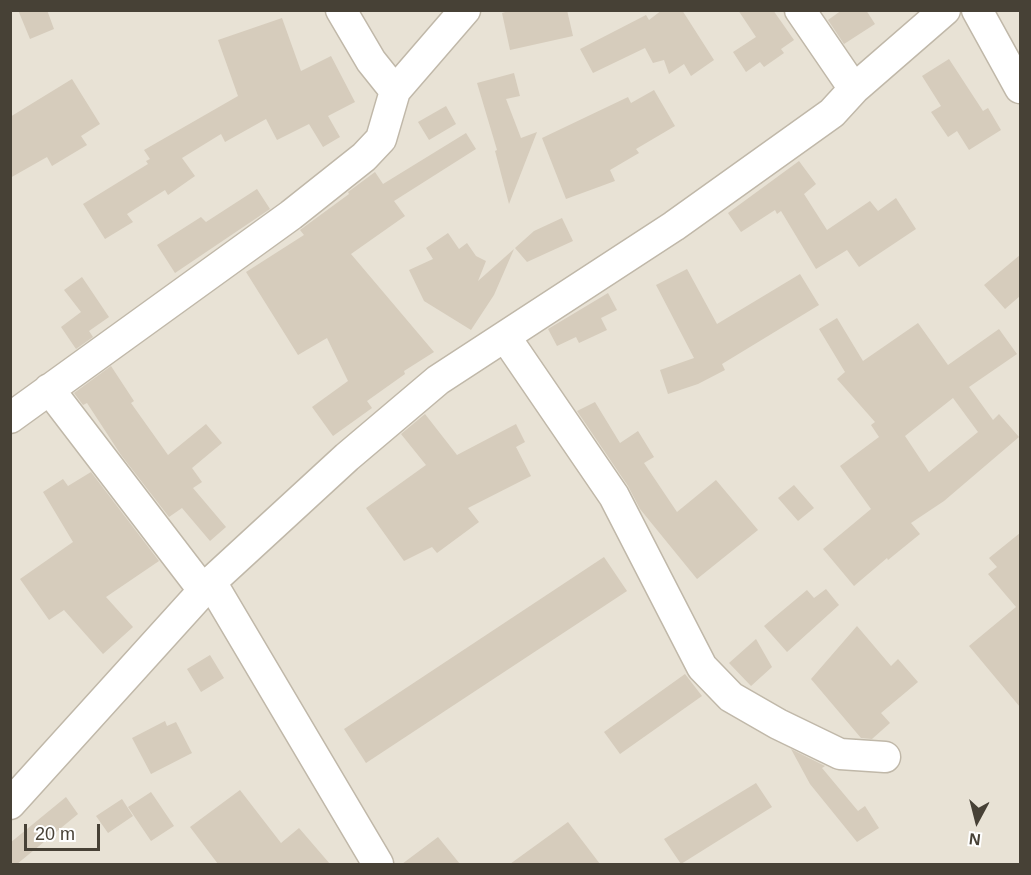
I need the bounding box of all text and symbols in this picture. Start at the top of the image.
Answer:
north arrow [947,791,1007,851]
scale bar [27,812,104,850]
text: 20 m [35,824,75,844]
text: N [968,830,982,849]

